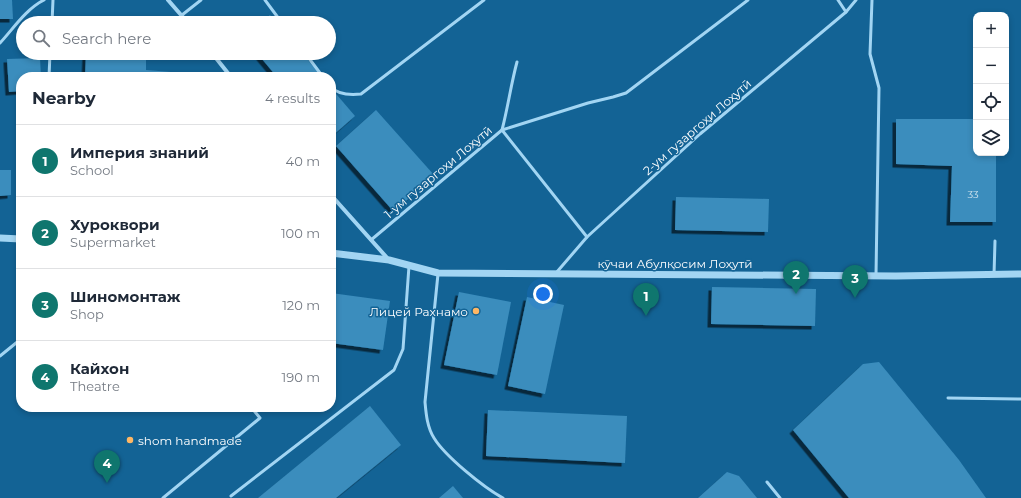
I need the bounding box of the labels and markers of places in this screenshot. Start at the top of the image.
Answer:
pin: 2 [783,261,809,294]
pin: 3 [842,265,868,298]
pin: 1 [633,283,659,316]
place label: Лицей Рахнамо [369,304,468,319]
marker: Лицей Рахнамо [471,306,481,316]
place label: shom handmade [138,433,242,448]
marker: shom handmade [125,435,135,445]
pin: 4 [94,450,120,483]

